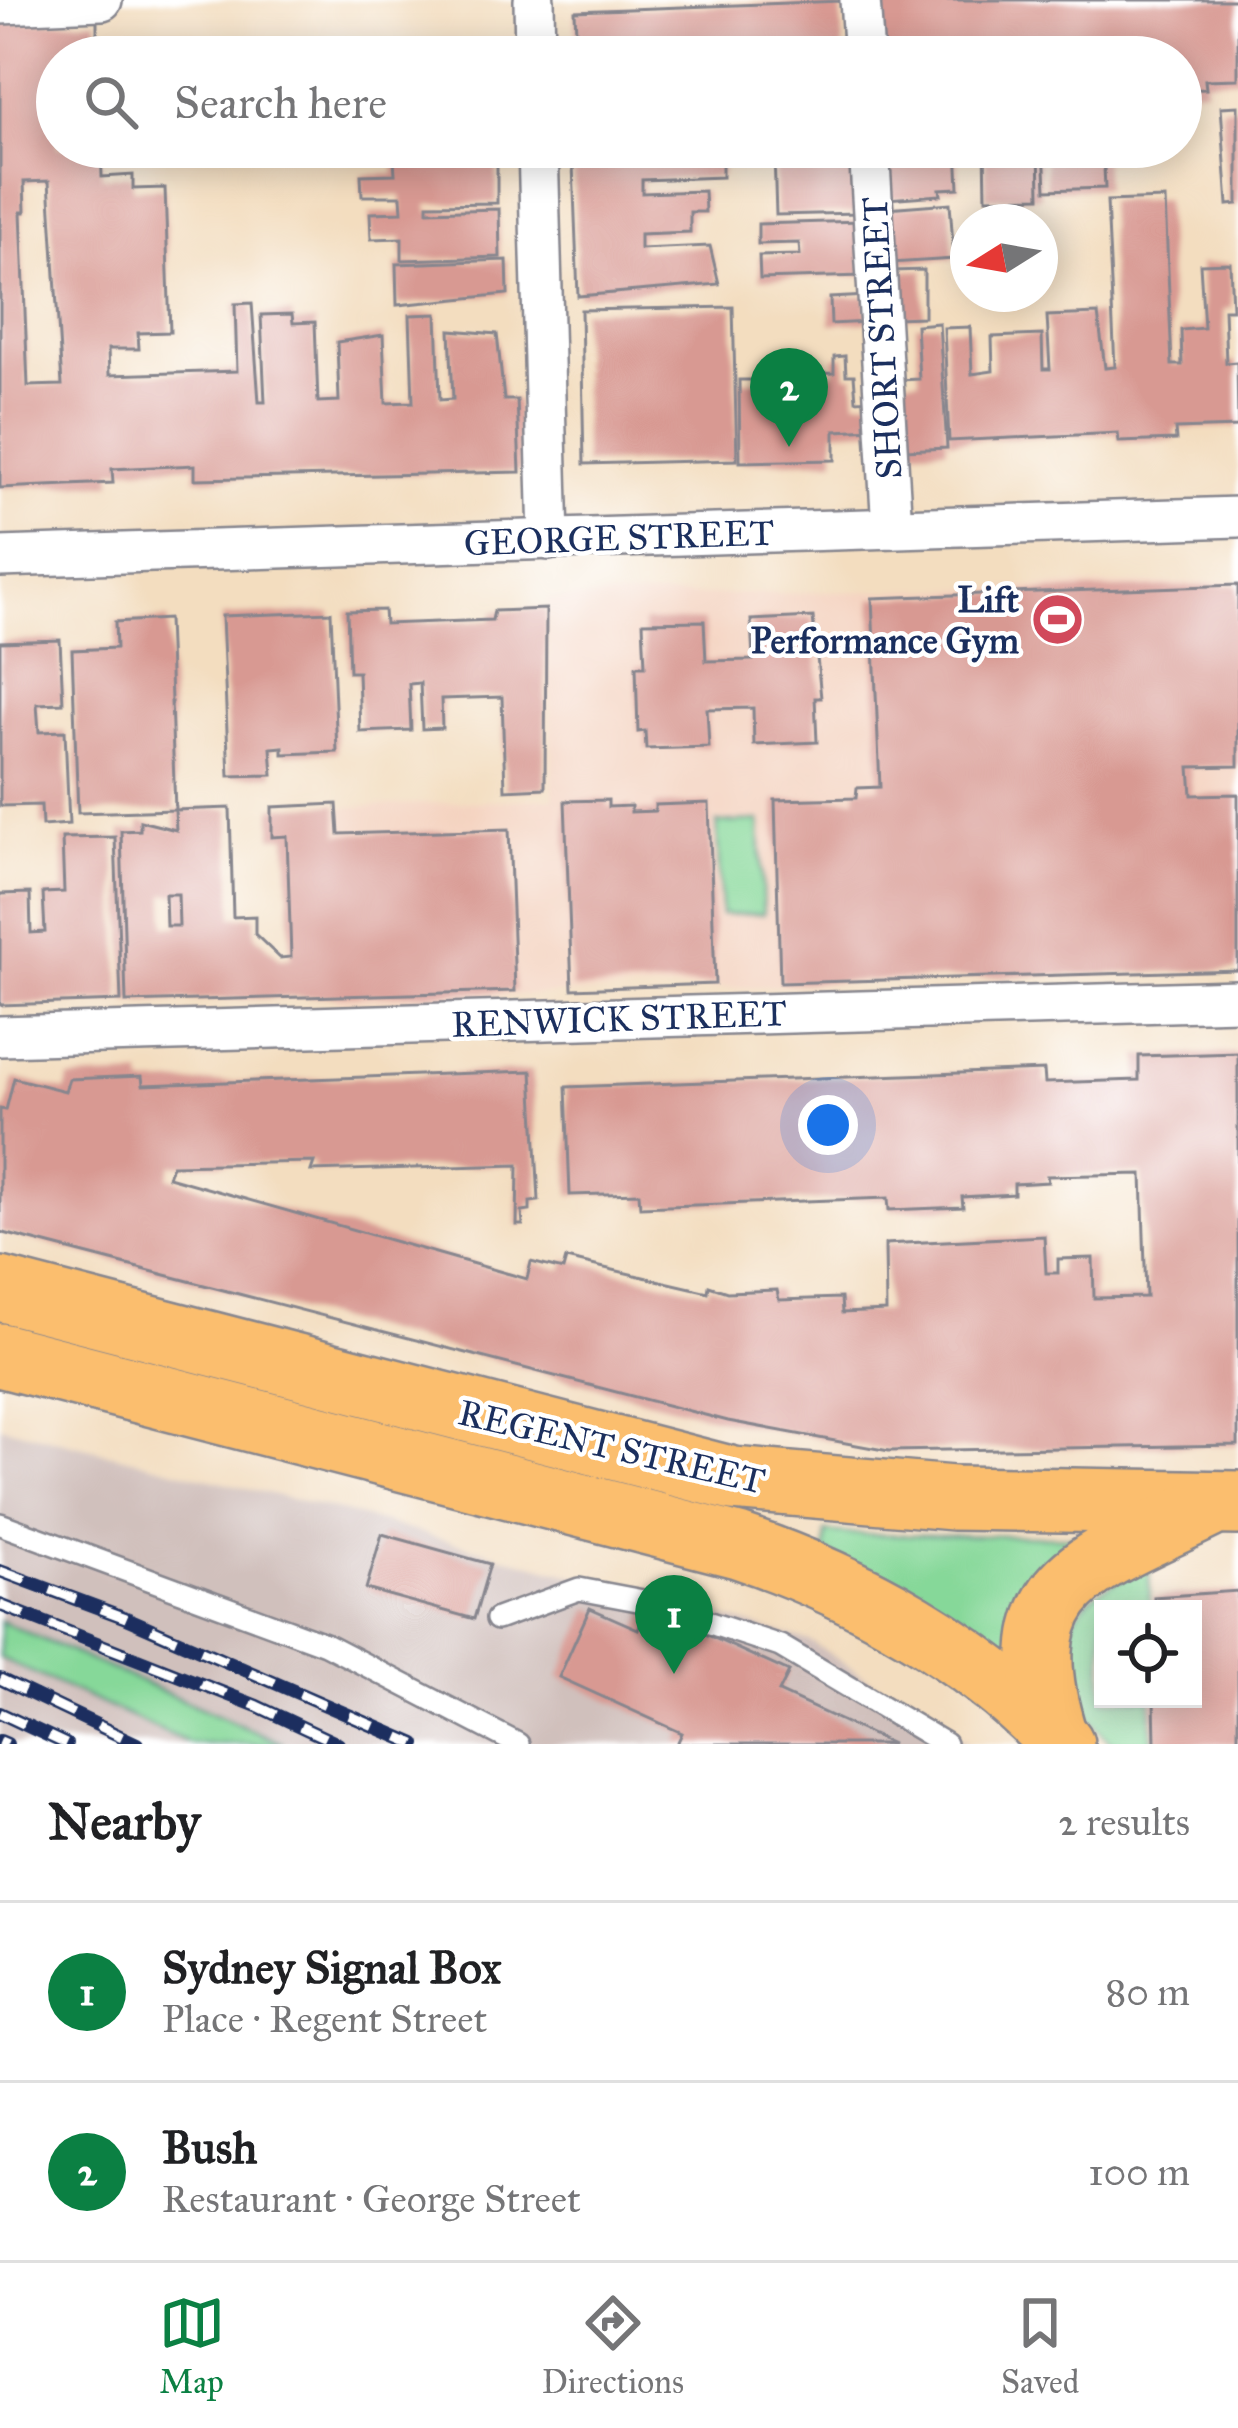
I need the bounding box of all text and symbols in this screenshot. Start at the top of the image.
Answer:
search box [36,36,1202,168]
icon: search [78,69,144,135]
text: Search here [174,75,387,130]
street label: SHORT STREET [853,196,911,480]
north arrow [950,204,1058,312]
pin: 2 [750,348,828,447]
street label: GEORGE STREET [463,511,775,565]
place label: Lift Performance Gym [751,578,1020,663]
sports icon: Lift Performance Gym [1030,592,1086,648]
street label: RENWICK STREET [451,991,788,1047]
your location [798,1095,858,1155]
street label: REGENT STREET [454,1390,769,1504]
pin: 1 [635,1575,713,1674]
map controls [1094,1600,1202,1708]
button: locate [1094,1600,1202,1708]
text: Nearby [48,1791,200,1853]
text: 2 results [1058,1798,1190,1846]
text: Sydney Signal Box [162,1940,501,1995]
text: 1 [79,1968,95,2016]
text: 80 m [1105,1968,1190,2016]
text: Place · Regent Street [162,1995,487,2043]
text: Bush [162,2120,257,2175]
text: 2 [77,2148,97,2196]
text: 100 m [1088,2148,1190,2196]
text: Restaurant · George Street [162,2175,581,2223]
tab: Map [159,2290,225,2402]
tab: Directions [542,2290,684,2402]
tab: Saved [1001,2290,1079,2402]

